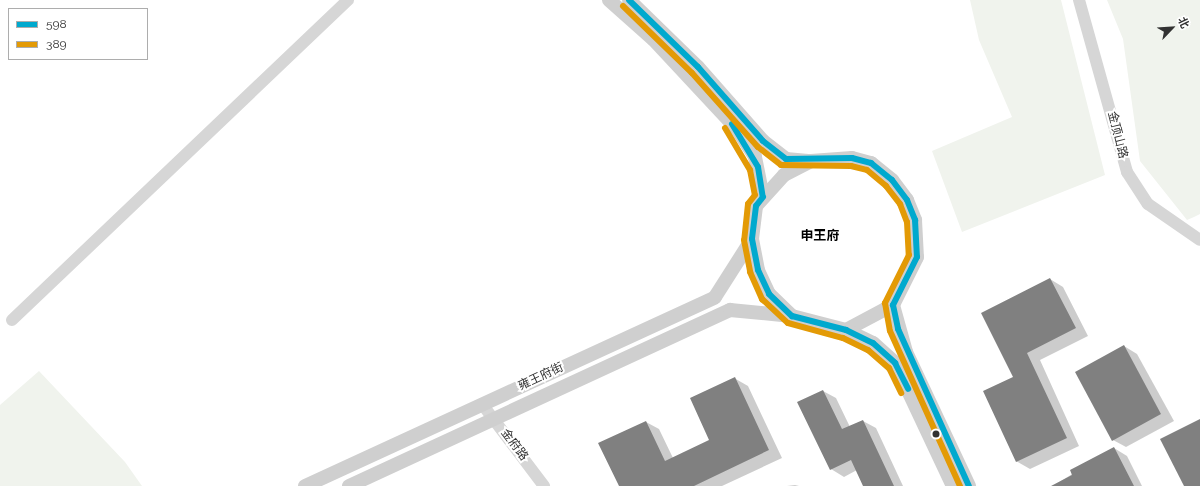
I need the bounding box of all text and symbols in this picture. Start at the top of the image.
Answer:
legend [8,8,148,60]
north arrow [1152,8,1192,48]
text: 北 [1175,15,1192,30]
text: 598 [46,17,67,31]
text: 389 [46,37,67,51]
street label: 金顶山路 [1104,110,1130,160]
district label: 申王府 [801,228,839,244]
street label: 雍王府街 [516,360,566,394]
street label: 金府路 [497,426,531,464]
unlabelled marker [931,429,941,439]

